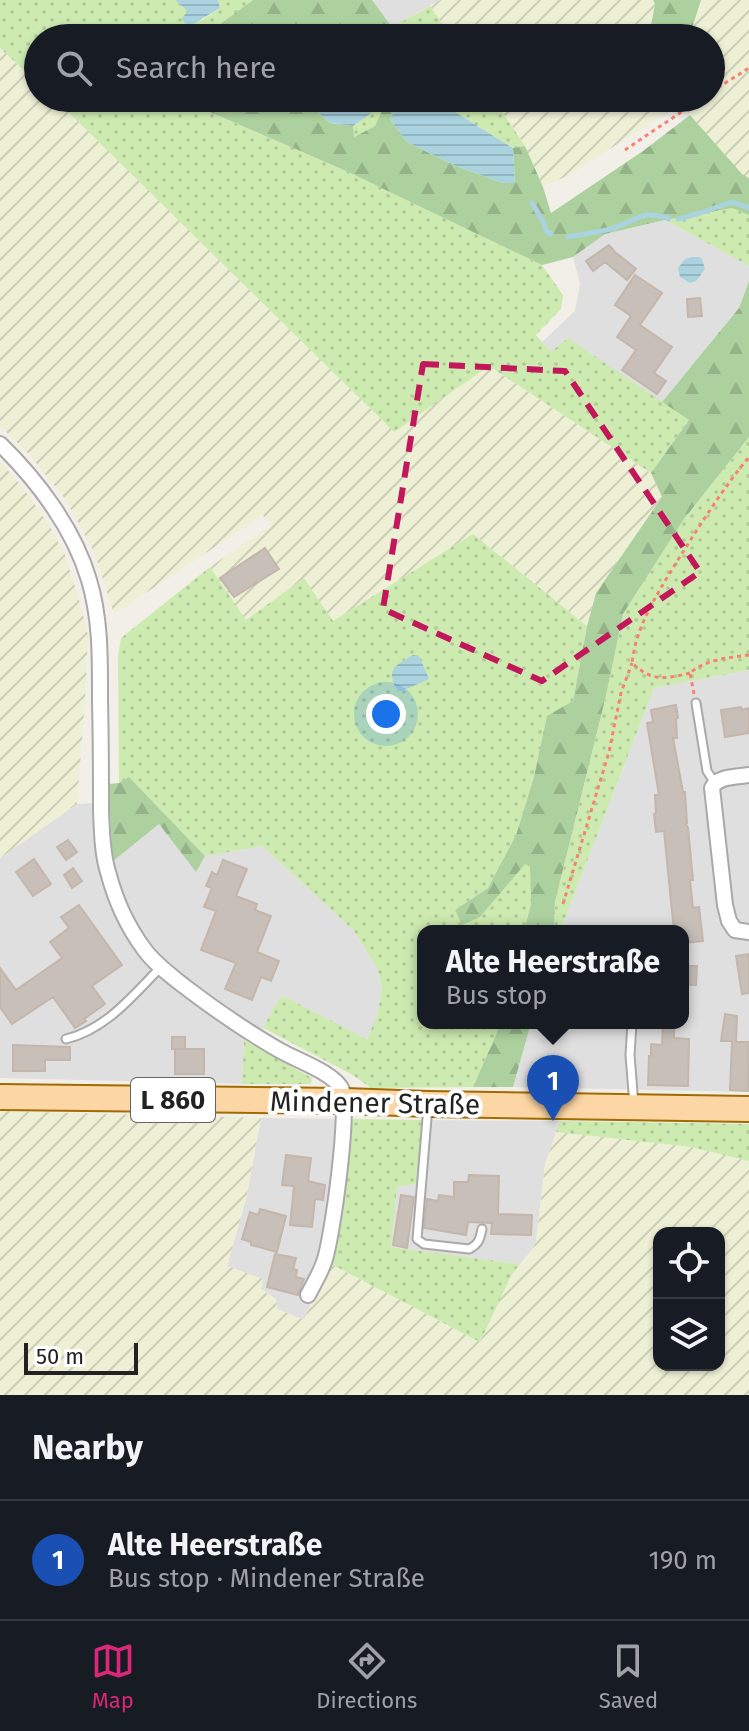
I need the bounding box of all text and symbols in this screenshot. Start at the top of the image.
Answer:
search box [24,24,725,112]
icon: search [52,46,96,90]
text: Search here [116,50,276,86]
your location [366,694,406,734]
popup [417,925,689,1029]
text: Alte Heerstraße [446,944,660,980]
text: Bus stop [446,980,548,1011]
pin: 1 [527,1055,579,1121]
road number: L 860 [131,1078,215,1122]
street label: Mindener Straße [270,1085,480,1121]
map controls [653,1227,725,1371]
button: locate [653,1227,725,1299]
button: layers [653,1299,725,1371]
scale bar [24,1339,138,1375]
text: 50 m [36,1343,84,1370]
text: Nearby [32,1427,143,1468]
text: Alte Heerstraße [108,1527,322,1563]
text: 1 [52,1545,64,1576]
text: 190 m [648,1545,717,1576]
text: Bus stop · Mindener Straße [108,1563,425,1594]
tab: Map [91,1639,135,1714]
tab: Directions [316,1639,417,1714]
tab: Saved [599,1639,658,1714]

